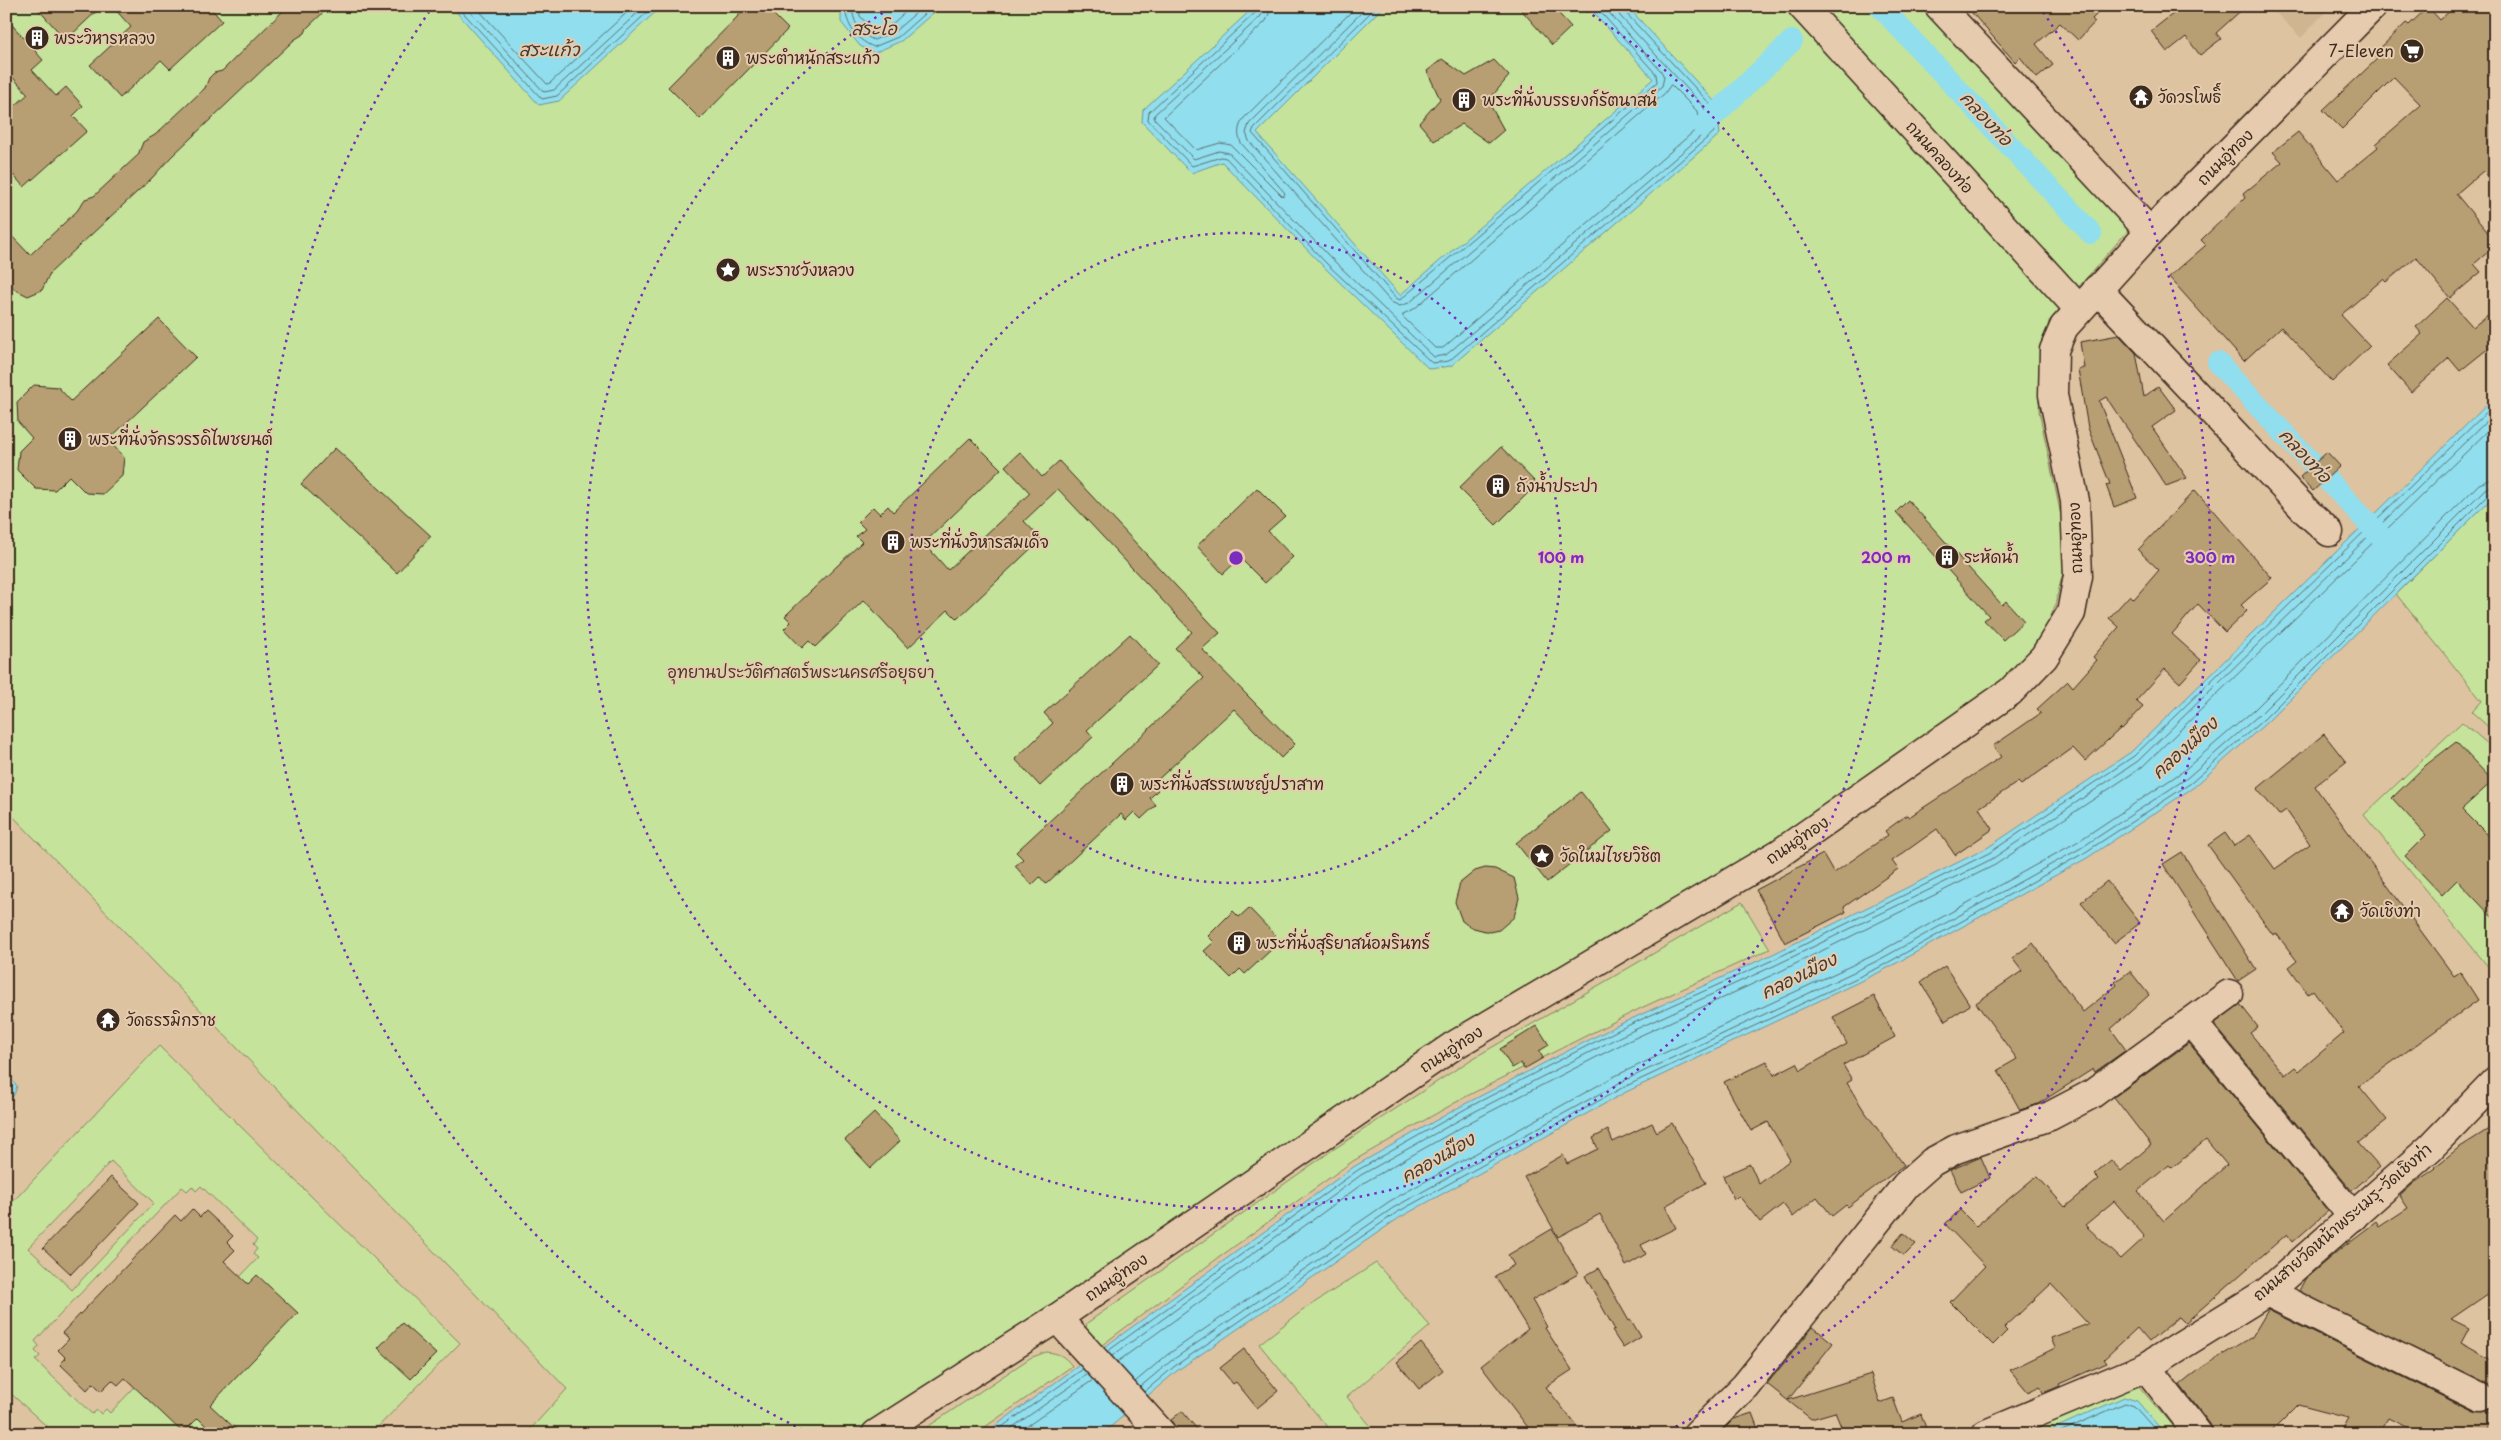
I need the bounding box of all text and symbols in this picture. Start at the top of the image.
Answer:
water label: สระโอ [851,14,898,41]
building icon: พระวิหารหลวง [24,25,50,51]
place label: พระวิหารหลวง [54,25,155,49]
water label: สระแก้ว [519,35,581,62]
place label: 7-Eleven [2329,38,2394,62]
supermarket icon: 7-Eleven [2399,38,2425,64]
building icon: พระตำหนักสระแก้ว [715,45,741,71]
place label: พระตำหนักสระแก้ว [746,45,880,69]
place label: วัดวรโพธิ์ [2158,82,2222,108]
temple icon: วัดวรโพธิ์ [2128,84,2154,110]
place label: พระที่นั่งบรรยงก์รัตนาสน์ [1482,85,1657,111]
water label: คลองท่อ [1955,85,2021,152]
building icon: พระที่นั่งบรรยงก์รัตนาสน์ [1451,87,1477,113]
street label: ถนนคลองท่อ [1901,114,1980,198]
street label: ถนนอู่ทอง [2191,123,2259,191]
place icon: พระราชวังหลวง [715,257,741,283]
place label: พระราชวังหลวง [746,257,854,281]
water label: คลองท่อ [2274,422,2340,489]
place label: พระที่นั่งจักรวรรดิไพชยนต์ [88,424,273,450]
building icon: พระที่นั่งจักรวรรดิไพชยนต์ [57,426,83,452]
place label: ถังน้ำประปา [1516,471,1598,497]
building icon: ถังน้ำประปา [1485,473,1511,499]
street label: ถนนอู่ทอง [2061,502,2089,574]
place label: พระที่นั่งวิหารสมเด็จ [910,527,1049,553]
building icon: พระที่นั่งวิหารสมเด็จ [880,529,906,555]
place label: ระหัดน้ำ [1964,542,2019,568]
building icon: ระหัดน้ำ [1934,544,1960,570]
text: 100 m [1538,545,1584,568]
text: 200 m [1861,545,1911,568]
text: 300 m [2185,545,2235,568]
centre of rings [1227,549,1245,567]
park label: อุทยานประวัติศาสตร์พระนครศรีอยุธยา [668,659,934,685]
water label: คลองเมือง [2145,708,2225,784]
place label: พระที่นั่งสรรเพชญ์ปราสาท [1140,769,1324,795]
building icon: พระที่นั่งสรรเพชญ์ปราสาท [1109,771,1135,797]
street label: ถนนอู่ทอง [1760,809,1834,871]
place icon: วัดใหม่ไชยวิชิต [1529,843,1555,869]
place label: วัดใหม่ไชยวิชิต [1560,843,1661,867]
temple icon: วัดเชิงท่า [2329,898,2355,924]
place label: วัดเชิงท่า [2360,898,2421,922]
place label: พระที่นั่งสุริยาสน์อมรินทร์ [1256,928,1431,956]
building icon: พระที่นั่งสุริยาสน์อมรินทร์ [1226,930,1252,956]
water label: คลองเมือง [1756,944,1842,1005]
temple icon: วัดธรรมิกราช [95,1007,121,1033]
place label: วัดธรรมิกราช [126,1007,216,1031]
street label: ถนนอู่ทอง [1414,1019,1488,1079]
water label: คลองเมือง [1395,1124,1481,1189]
street label: ถนนสายวัดหน้าพระเมรุ-วัดเชิงท่า [2247,1137,2437,1307]
street label: ถนนอู่ทอง [1079,1246,1153,1308]

